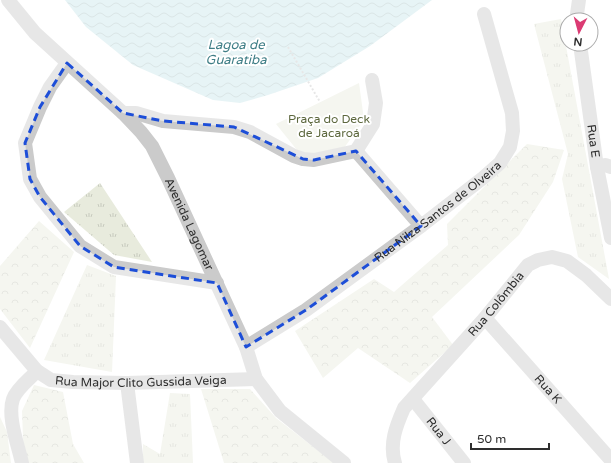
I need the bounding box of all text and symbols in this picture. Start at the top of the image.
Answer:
north arrow [559,12,599,52]
text: N [573,35,583,48]
water label: Lagoa de Guaratiba [206,37,267,68]
park label: Praça do Deck de Jacaroá [288,112,370,140]
street label: Rua E [584,124,603,159]
street label: Rua Nilza Santos de Olveira [371,158,504,265]
street label: Avenida Lagomar [162,176,217,273]
street label: Rua Colômbia [465,269,527,339]
street label: Rua K [532,372,564,406]
street label: Rua Major Clito Gussida Veiga [54,373,227,390]
street label: Rua J [423,414,454,448]
scale bar [471,425,549,451]
text: 50 m [477,432,506,446]

